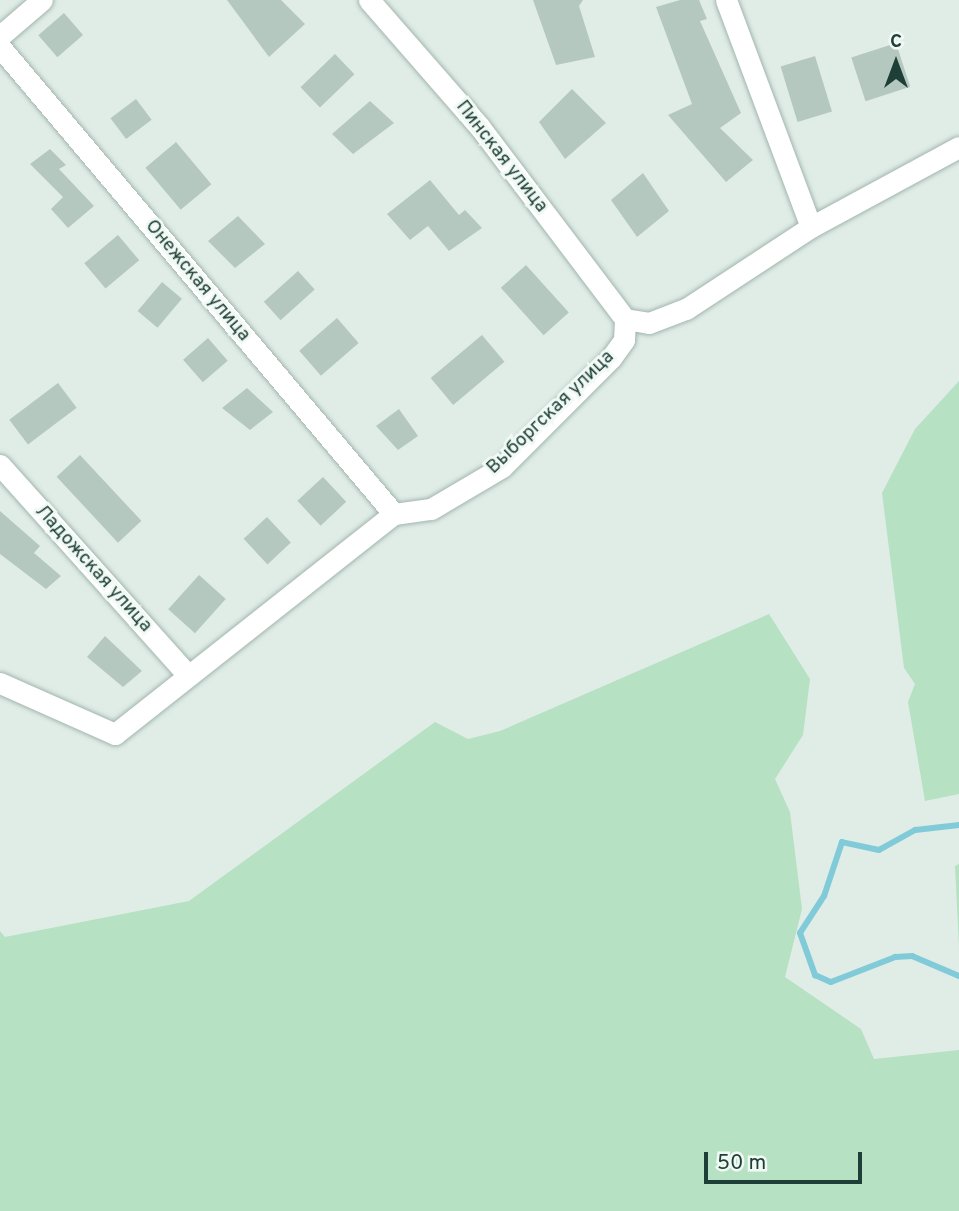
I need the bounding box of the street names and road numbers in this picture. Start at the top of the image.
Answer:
street label: Пинская улица [450,96,552,218]
street label: Онежская улица [140,216,254,346]
street label: Выборгская улица [483,346,619,480]
street label: Ладожская улица [30,501,156,637]

